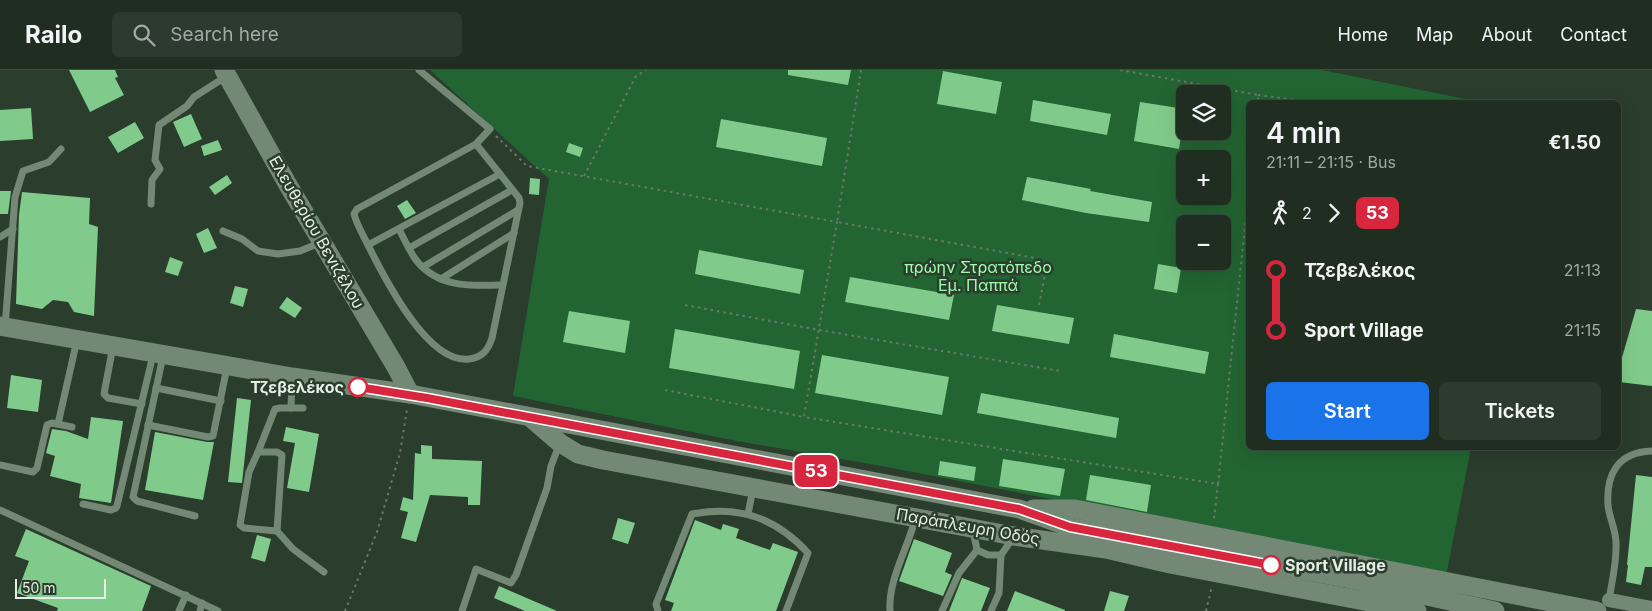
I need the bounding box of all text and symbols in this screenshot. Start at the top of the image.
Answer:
search box [112,12,462,57]
text: Railo [25,20,82,49]
icon: search [130,21,158,49]
text: Search here [170,23,279,46]
text: Home [1338,24,1388,45]
text: Map [1416,24,1453,45]
text: About [1481,24,1532,45]
text: Contact [1560,24,1627,45]
map controls [1176,85,1231,270]
button: layers [1176,85,1231,140]
text: 4 min [1266,116,1341,150]
text: €1.50 [1549,131,1601,154]
button: + [1176,150,1231,205]
street label: Ελευθερίου Βενιζέλου [265,152,369,312]
text: 21:11 – 21:15 · Bus [1266,152,1396,172]
icon: walk [1266,199,1294,227]
icon: forward [1320,199,1348,227]
text: 53 [1366,202,1389,223]
text: 2 [1302,203,1312,223]
button: − [1176,215,1231,270]
park label: πρώην Στρατόπεδο Εμ. Παππά [904,257,1052,295]
text: Τζεβελέκος [1304,259,1415,282]
text: 21:13 [1564,260,1601,280]
text: Sport Village [1304,319,1424,342]
text: 21:15 [1564,320,1601,340]
place label: Τζεβελέκος [250,377,344,397]
marker: Τζεβελέκος [348,377,368,397]
button: Start [1266,382,1429,440]
button: Tickets [1439,382,1601,440]
line badge: 53 [794,455,838,487]
text: 53 [804,460,828,481]
street label: Παράπλευρη Οδός [895,504,1041,548]
marker: Sport Village [1261,555,1281,575]
place label: Sport Village [1285,555,1386,575]
scale bar [15,576,106,599]
text: 50 m [22,579,56,596]

